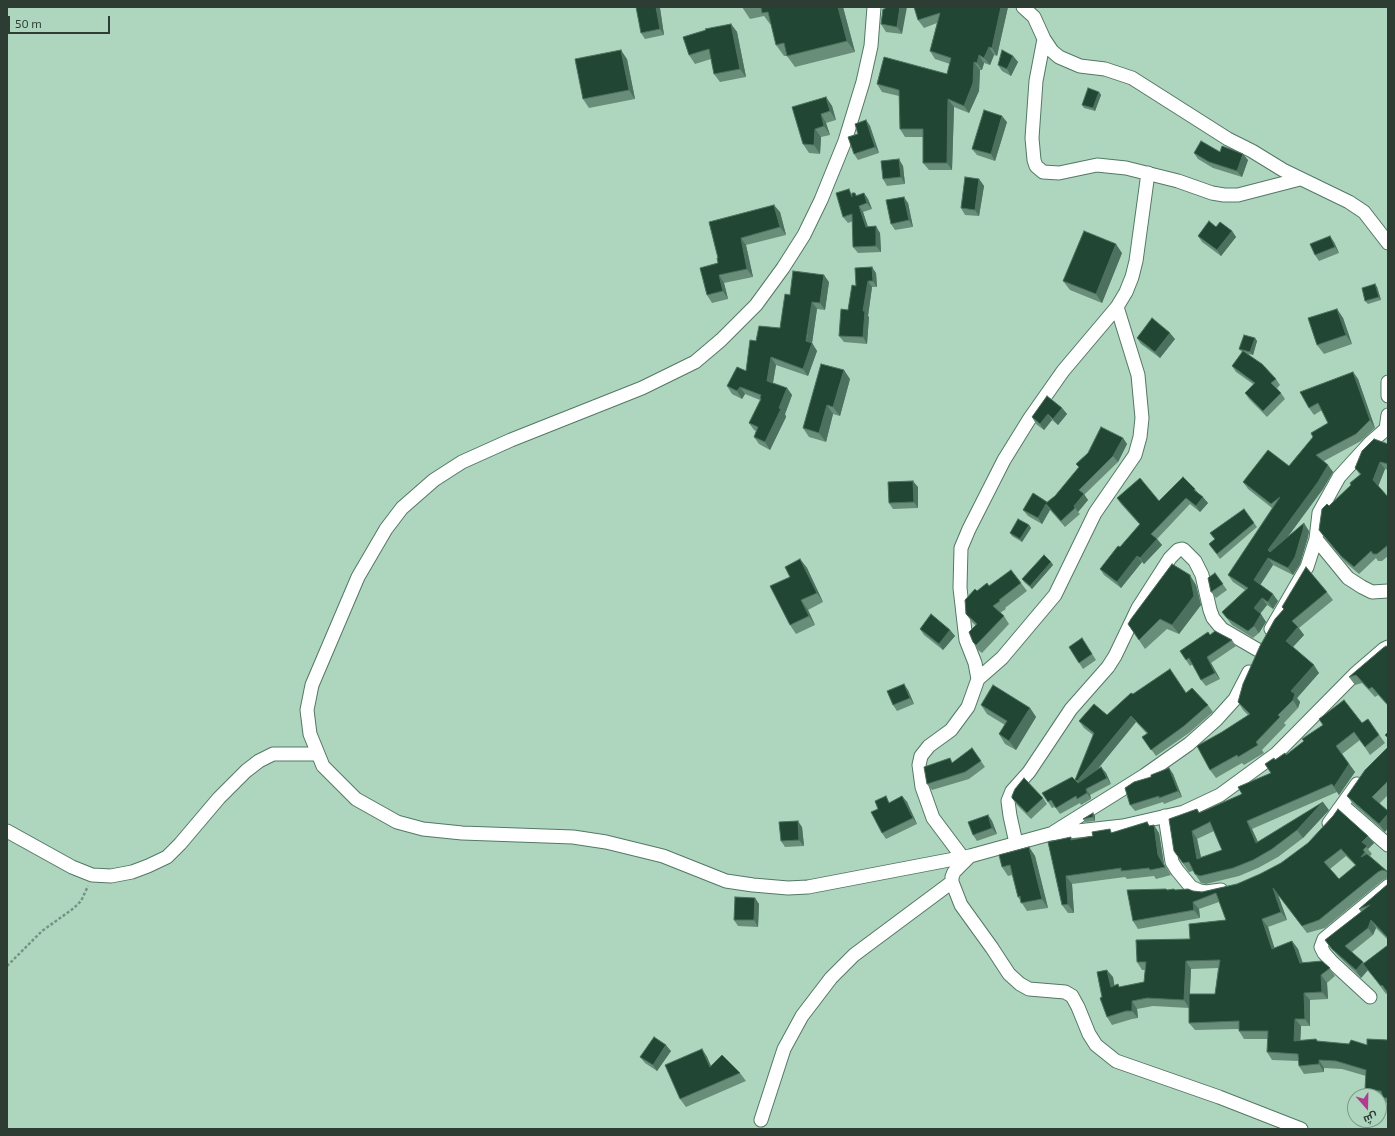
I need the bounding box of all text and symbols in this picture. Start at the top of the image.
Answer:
scale bar [10,8,112,34]
text: 50 m [15,16,42,30]
north arrow [1347,1088,1387,1128]
text: ش [1362,1110,1380,1127]

